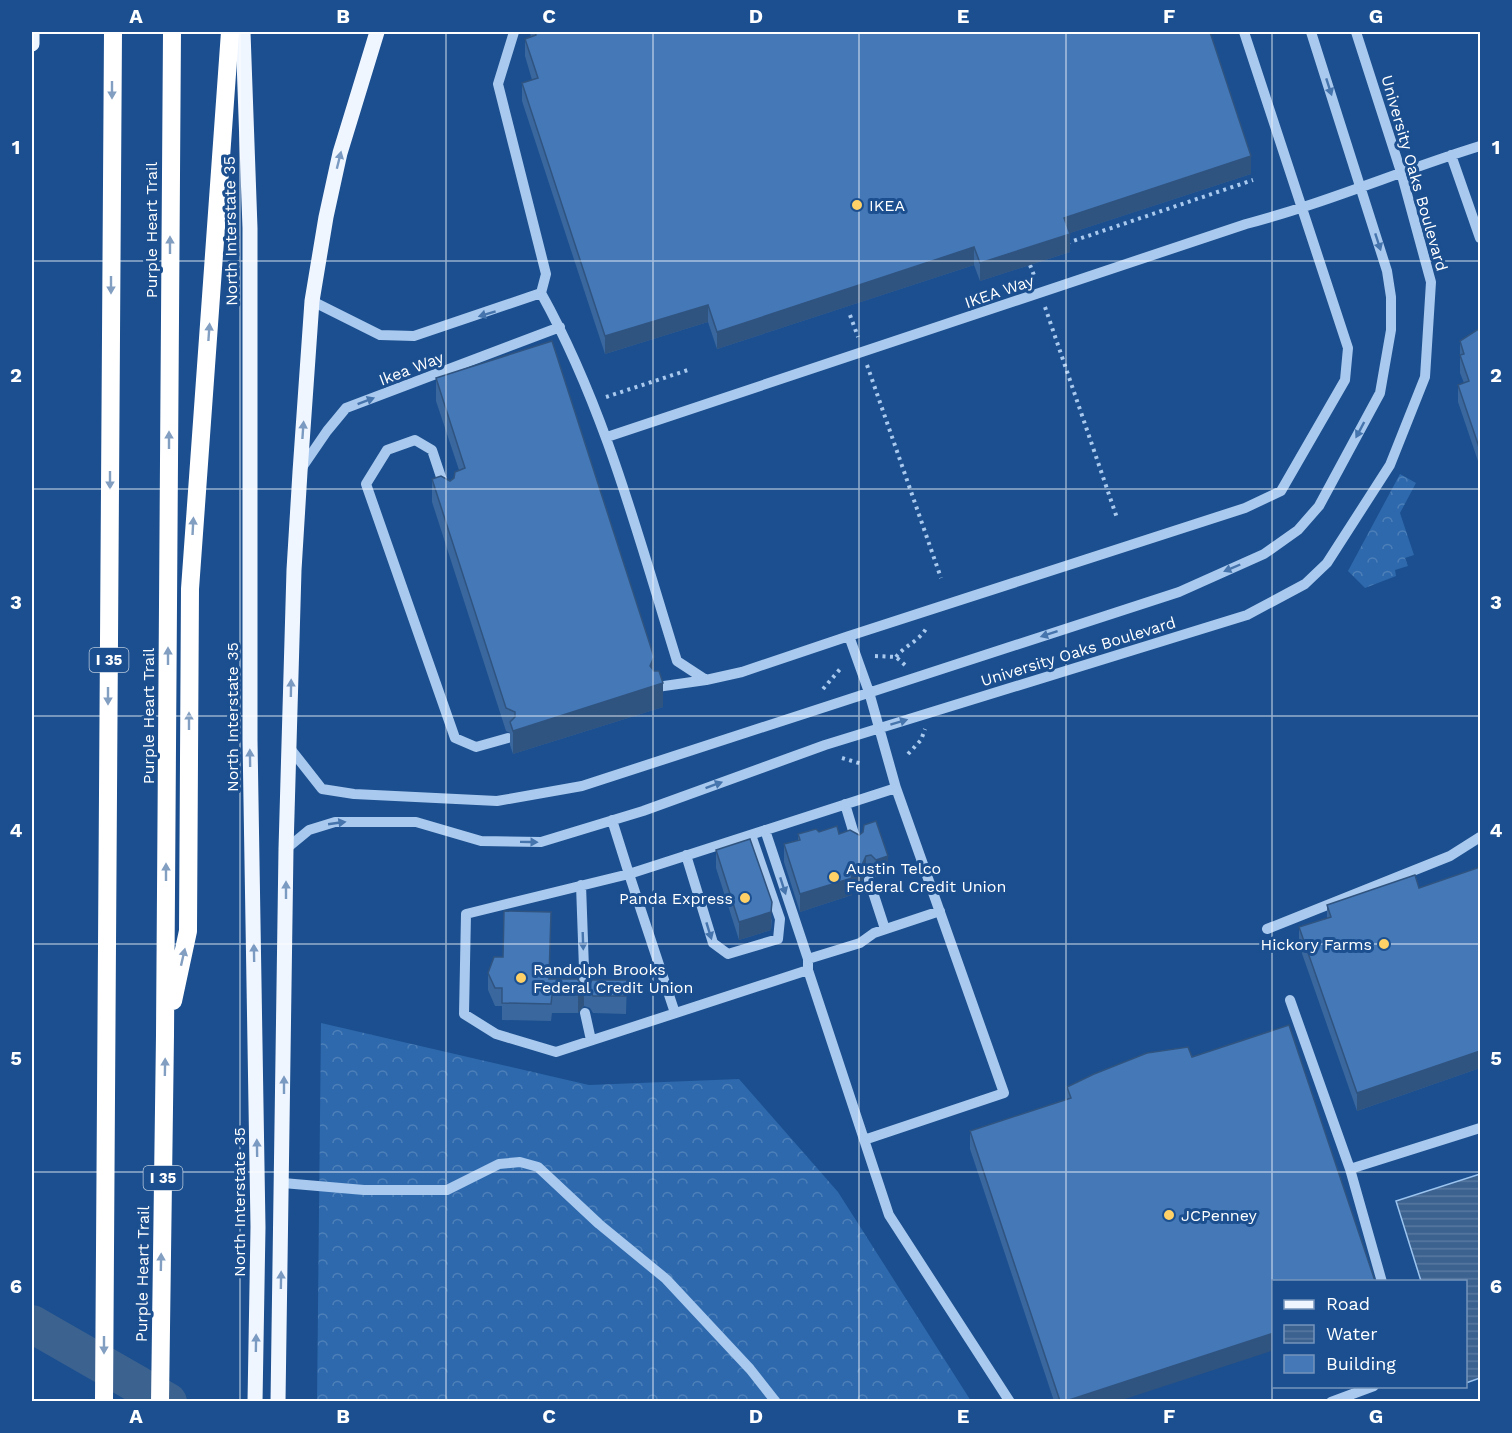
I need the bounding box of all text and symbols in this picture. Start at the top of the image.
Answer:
text: A [129,4,143,28]
text: B [336,4,350,28]
text: C [542,4,556,28]
text: D [749,4,763,28]
text: E [957,4,969,28]
text: F [1163,4,1175,28]
text: G [1369,4,1383,28]
street label: University Oaks Boulevard [1377,73,1452,273]
one-way arrow [1325,78,1334,96]
one-way arrow [107,80,117,99]
text: 1 [12,135,20,159]
text: 1 [1492,135,1500,159]
one-way arrow [334,151,344,169]
street label: North Interstate 35 [220,156,241,306]
street label: Purple Heart Trail [142,162,161,298]
place label: IKEA [869,196,905,215]
marker: IKEA [850,198,864,212]
one-way arrow [1374,233,1383,251]
one-way arrow [165,235,175,254]
street label: IKEA Way [962,271,1037,312]
one-way arrow [106,275,116,294]
one-way arrow [478,309,496,319]
one-way arrow [205,322,214,341]
street label: Ikea Way [376,347,447,390]
text: 2 [10,363,22,387]
text: 2 [1490,363,1502,387]
one-way arrow [357,395,375,405]
one-way arrow [298,421,307,440]
one-way arrow [1355,421,1365,438]
one-way arrow [164,430,174,449]
one-way arrow [105,470,115,489]
one-way arrow [189,517,198,536]
one-way arrow [1223,564,1241,573]
text: 3 [10,590,22,614]
text: 3 [1490,590,1502,614]
street label: University Oaks Boulevard [978,613,1178,690]
one-way arrow [1040,630,1058,639]
street label: North Interstate 35 [223,642,242,792]
one-way arrow [163,646,173,665]
road number: I 35 [90,648,128,672]
street label: Purple Heart Trail [139,648,158,784]
one-way arrow [286,679,295,698]
one-way arrow [103,686,113,705]
one-way arrow [184,712,194,731]
one-way arrow [890,717,908,726]
one-way arrow [245,749,255,768]
one-way arrow [705,779,723,789]
text: 4 [10,818,23,842]
text: 4 [1490,818,1503,842]
one-way arrow [327,819,346,828]
one-way arrow [519,837,538,847]
place label: Austin Telco Federal Credit Union [846,859,1006,896]
one-way arrow [161,862,171,881]
marker: Austin Telco Federal Credit Union [827,870,841,884]
one-way arrow [779,877,789,895]
one-way arrow [281,881,291,900]
place label: Panda Express [619,889,733,908]
marker: Panda Express [738,891,752,905]
one-way arrow [705,922,714,940]
one-way arrow [578,932,587,951]
place label: Hickory Farms [1261,935,1372,954]
marker: Hickory Farms [1377,937,1391,951]
one-way arrow [249,944,258,963]
one-way arrow [178,948,188,967]
place label: Randolph Brooks Federal Credit Union [533,960,693,997]
marker: Randolph Brooks Federal Credit Union [514,971,528,985]
text: 5 [10,1046,22,1070]
text: 5 [1490,1046,1502,1070]
one-way arrow [160,1057,170,1076]
one-way arrow [279,1076,289,1095]
street label: North Interstate 35 [230,1127,249,1277]
one-way arrow [252,1139,262,1158]
road number: I 35 [144,1166,182,1190]
street label: Purple Heart Trail [132,1205,153,1342]
place label: JCPenney [1181,1206,1258,1225]
marker: JCPenney [1162,1208,1176,1222]
one-way arrow [156,1252,166,1271]
one-way arrow [276,1271,286,1290]
text: 6 [10,1274,22,1298]
text: 6 [1490,1274,1502,1298]
legend [1272,1280,1467,1388]
text: Road [1326,1293,1370,1314]
text: Water [1326,1323,1378,1344]
one-way arrow [251,1334,261,1353]
one-way arrow [100,1335,109,1354]
text: Building [1326,1353,1396,1374]
text: A [129,1404,143,1428]
text: B [336,1404,350,1428]
text: C [542,1404,556,1428]
text: D [749,1404,763,1428]
text: E [957,1404,969,1428]
text: F [1163,1404,1175,1428]
text: G [1369,1404,1383,1428]

